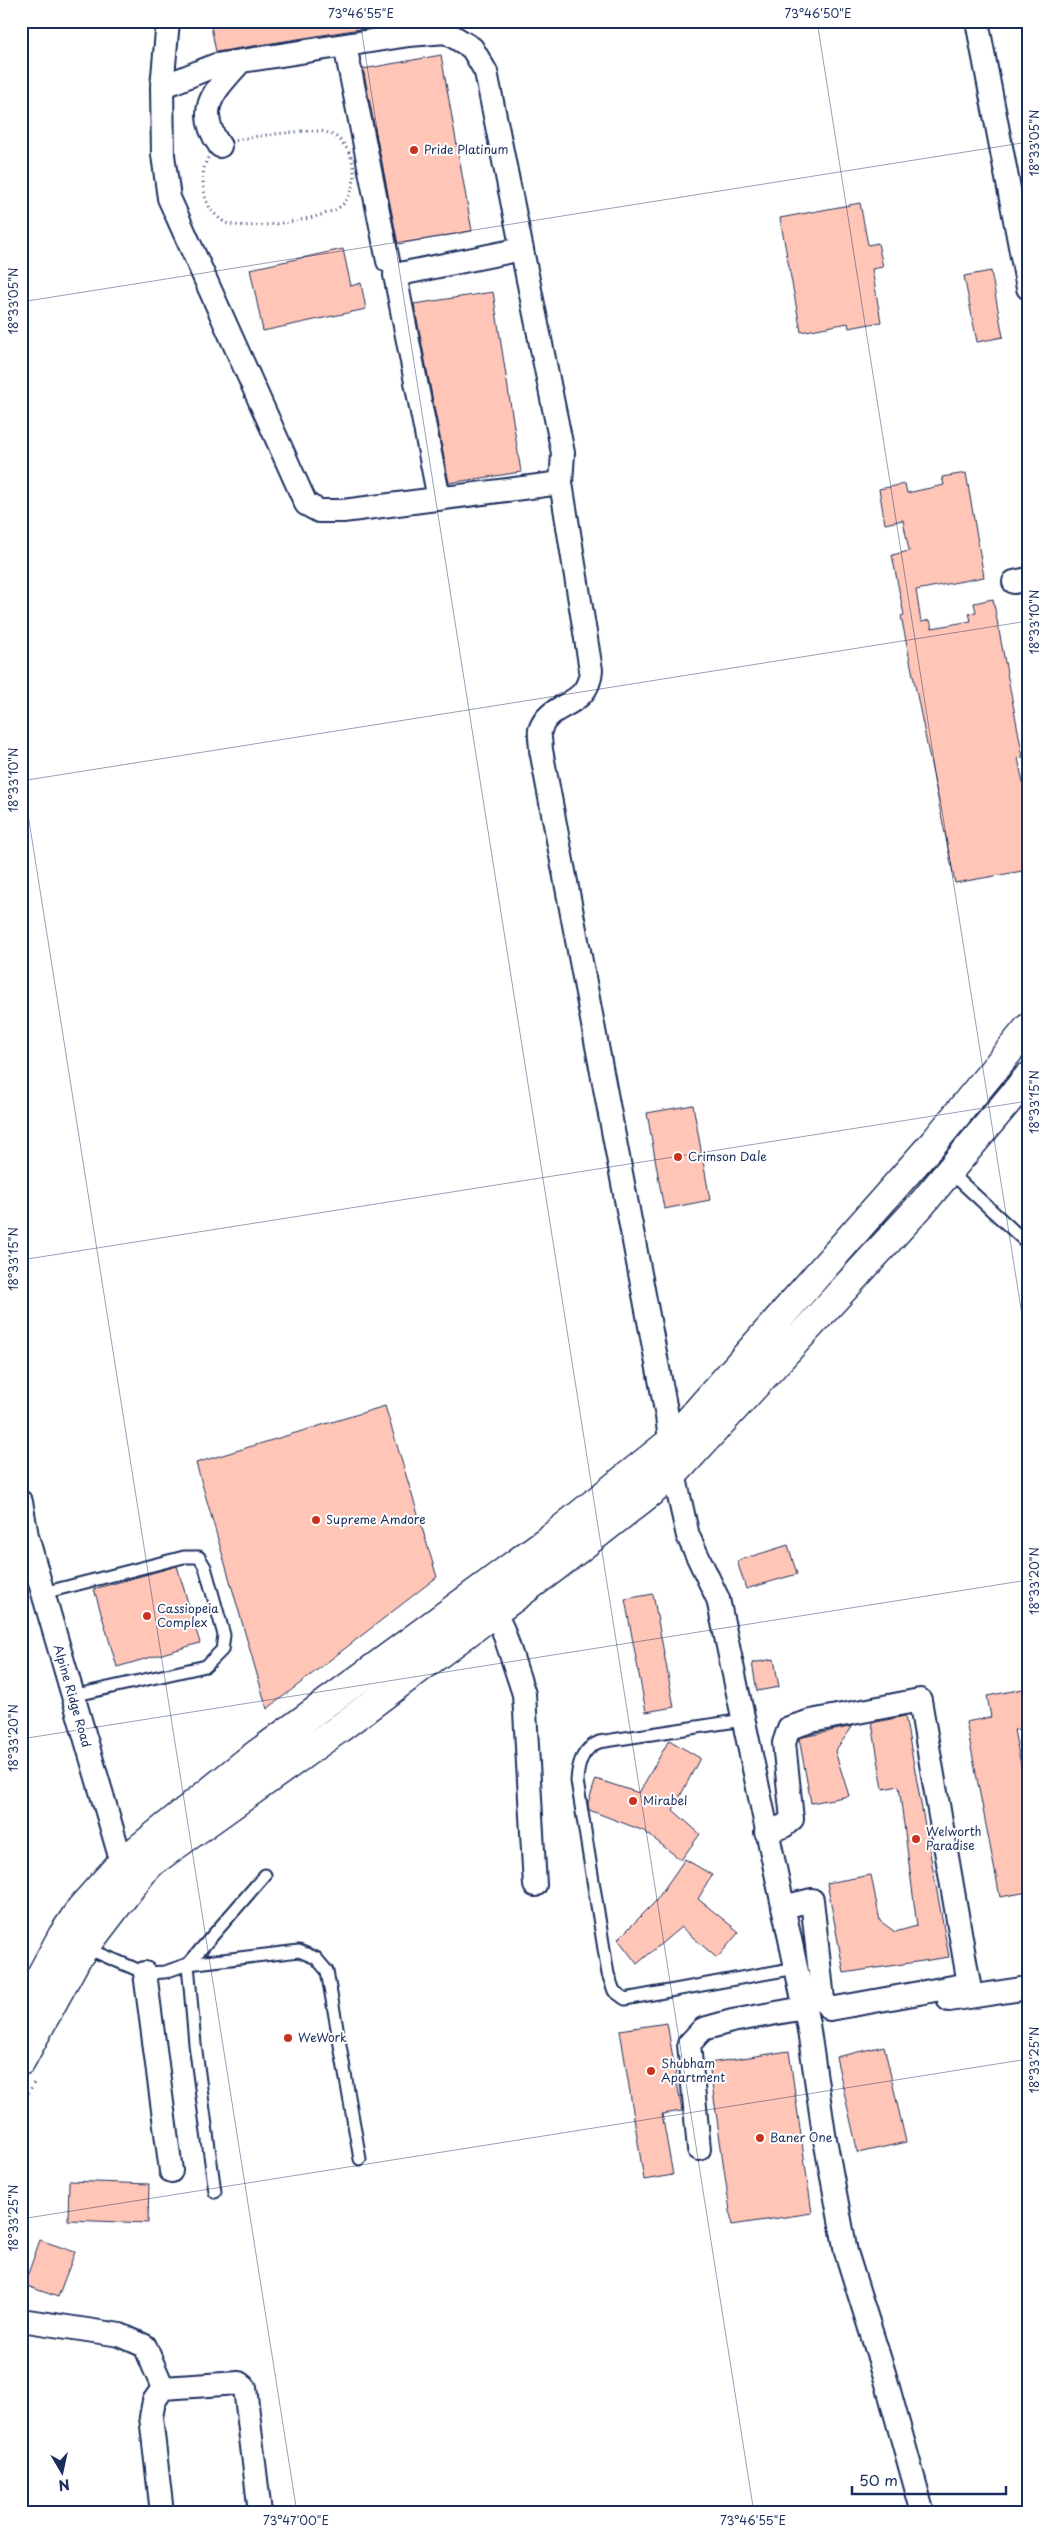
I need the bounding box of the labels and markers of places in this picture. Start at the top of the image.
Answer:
place label: Pride Platinum [424,140,509,158]
marker: Pride Platinum [408,144,420,156]
place label: Crimson Dale [688,1147,767,1165]
marker: Crimson Dale [672,1151,684,1163]
place label: Supreme Amdore [326,1510,426,1528]
marker: Supreme Amdore [310,1514,322,1526]
place label: Cassiopeia Complex [157,1599,219,1631]
marker: Cassiopeia Complex [141,1610,153,1622]
place label: Mirabel [643,1791,687,1809]
marker: Mirabel [627,1795,639,1807]
place label: Welworth Paradise [926,1822,982,1854]
marker: Welworth Paradise [910,1833,922,1845]
place label: WeWork [298,2028,347,2046]
marker: WeWork [282,2032,294,2044]
place label: Shubham Apartment [661,2054,725,2086]
marker: Shubham Apartment [645,2065,657,2077]
place label: Baner One [770,2128,833,2146]
marker: Baner One [754,2132,766,2144]

